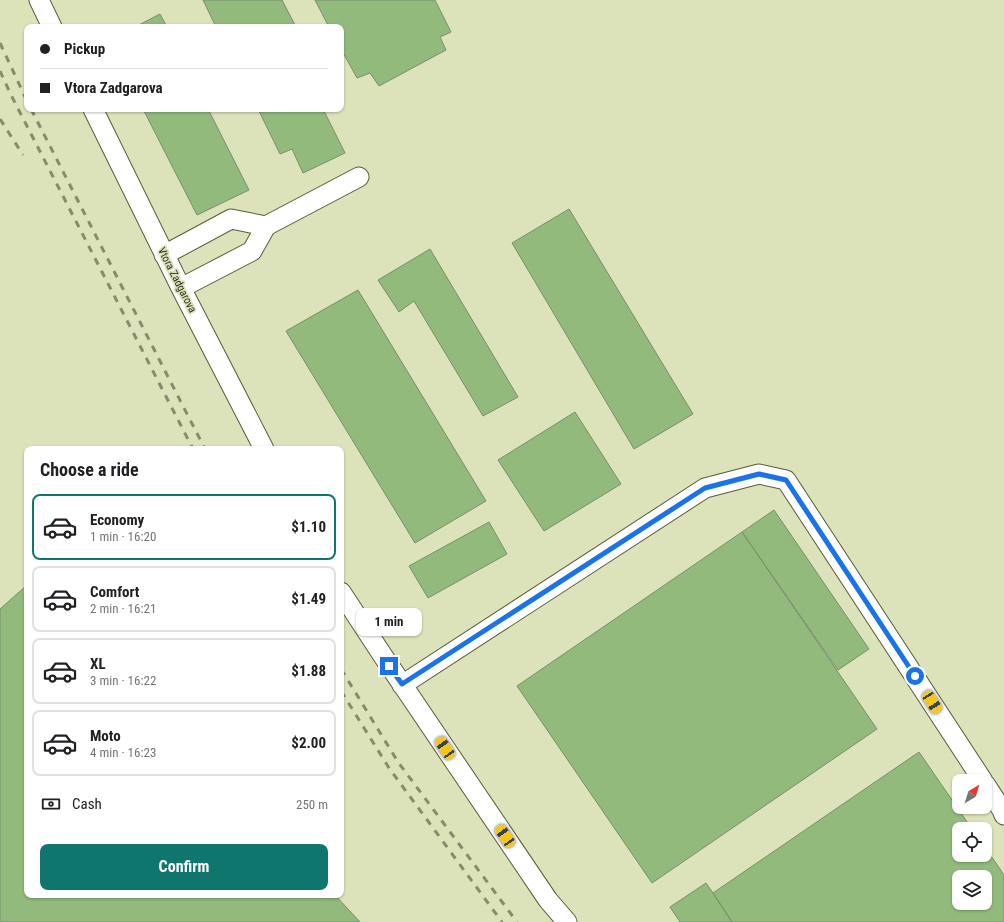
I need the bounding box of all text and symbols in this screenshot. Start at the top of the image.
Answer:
text: Pickup [64,40,105,58]
text: Vtora Zadgarova [64,79,163,97]
street label: Vtora Zadgarova [155,245,199,315]
text: Choose a ride [40,459,139,480]
icon: car [42,509,78,545]
text: Economy [90,511,144,529]
text: $1.10 [291,518,326,536]
text: 1 min · 16:20 [90,529,156,544]
icon: car [42,581,78,617]
text: Comfort [90,583,139,601]
text: $1.49 [291,590,326,608]
text: 2 min · 16:21 [90,601,156,616]
callout: 1 min [356,608,422,636]
text: 1 min [375,614,403,629]
icon: car [42,653,78,689]
text: XL [90,655,106,673]
route end [380,657,398,675]
text: $1.88 [291,662,326,680]
route start [906,667,924,685]
text: 3 min · 16:22 [90,673,156,688]
car [920,689,944,715]
icon: car [42,725,78,761]
text: Moto [90,727,121,745]
text: $2.00 [291,734,326,752]
car [433,735,457,761]
text: 4 min · 16:23 [90,745,156,760]
north arrow [952,774,992,814]
map controls [952,774,992,910]
icon: cash [40,793,62,815]
text: Cash [72,795,102,813]
text: 250 m [296,797,328,812]
button: locate [952,822,992,862]
car [493,823,517,849]
button: Confirm [40,844,328,890]
button: layers [952,870,992,910]

